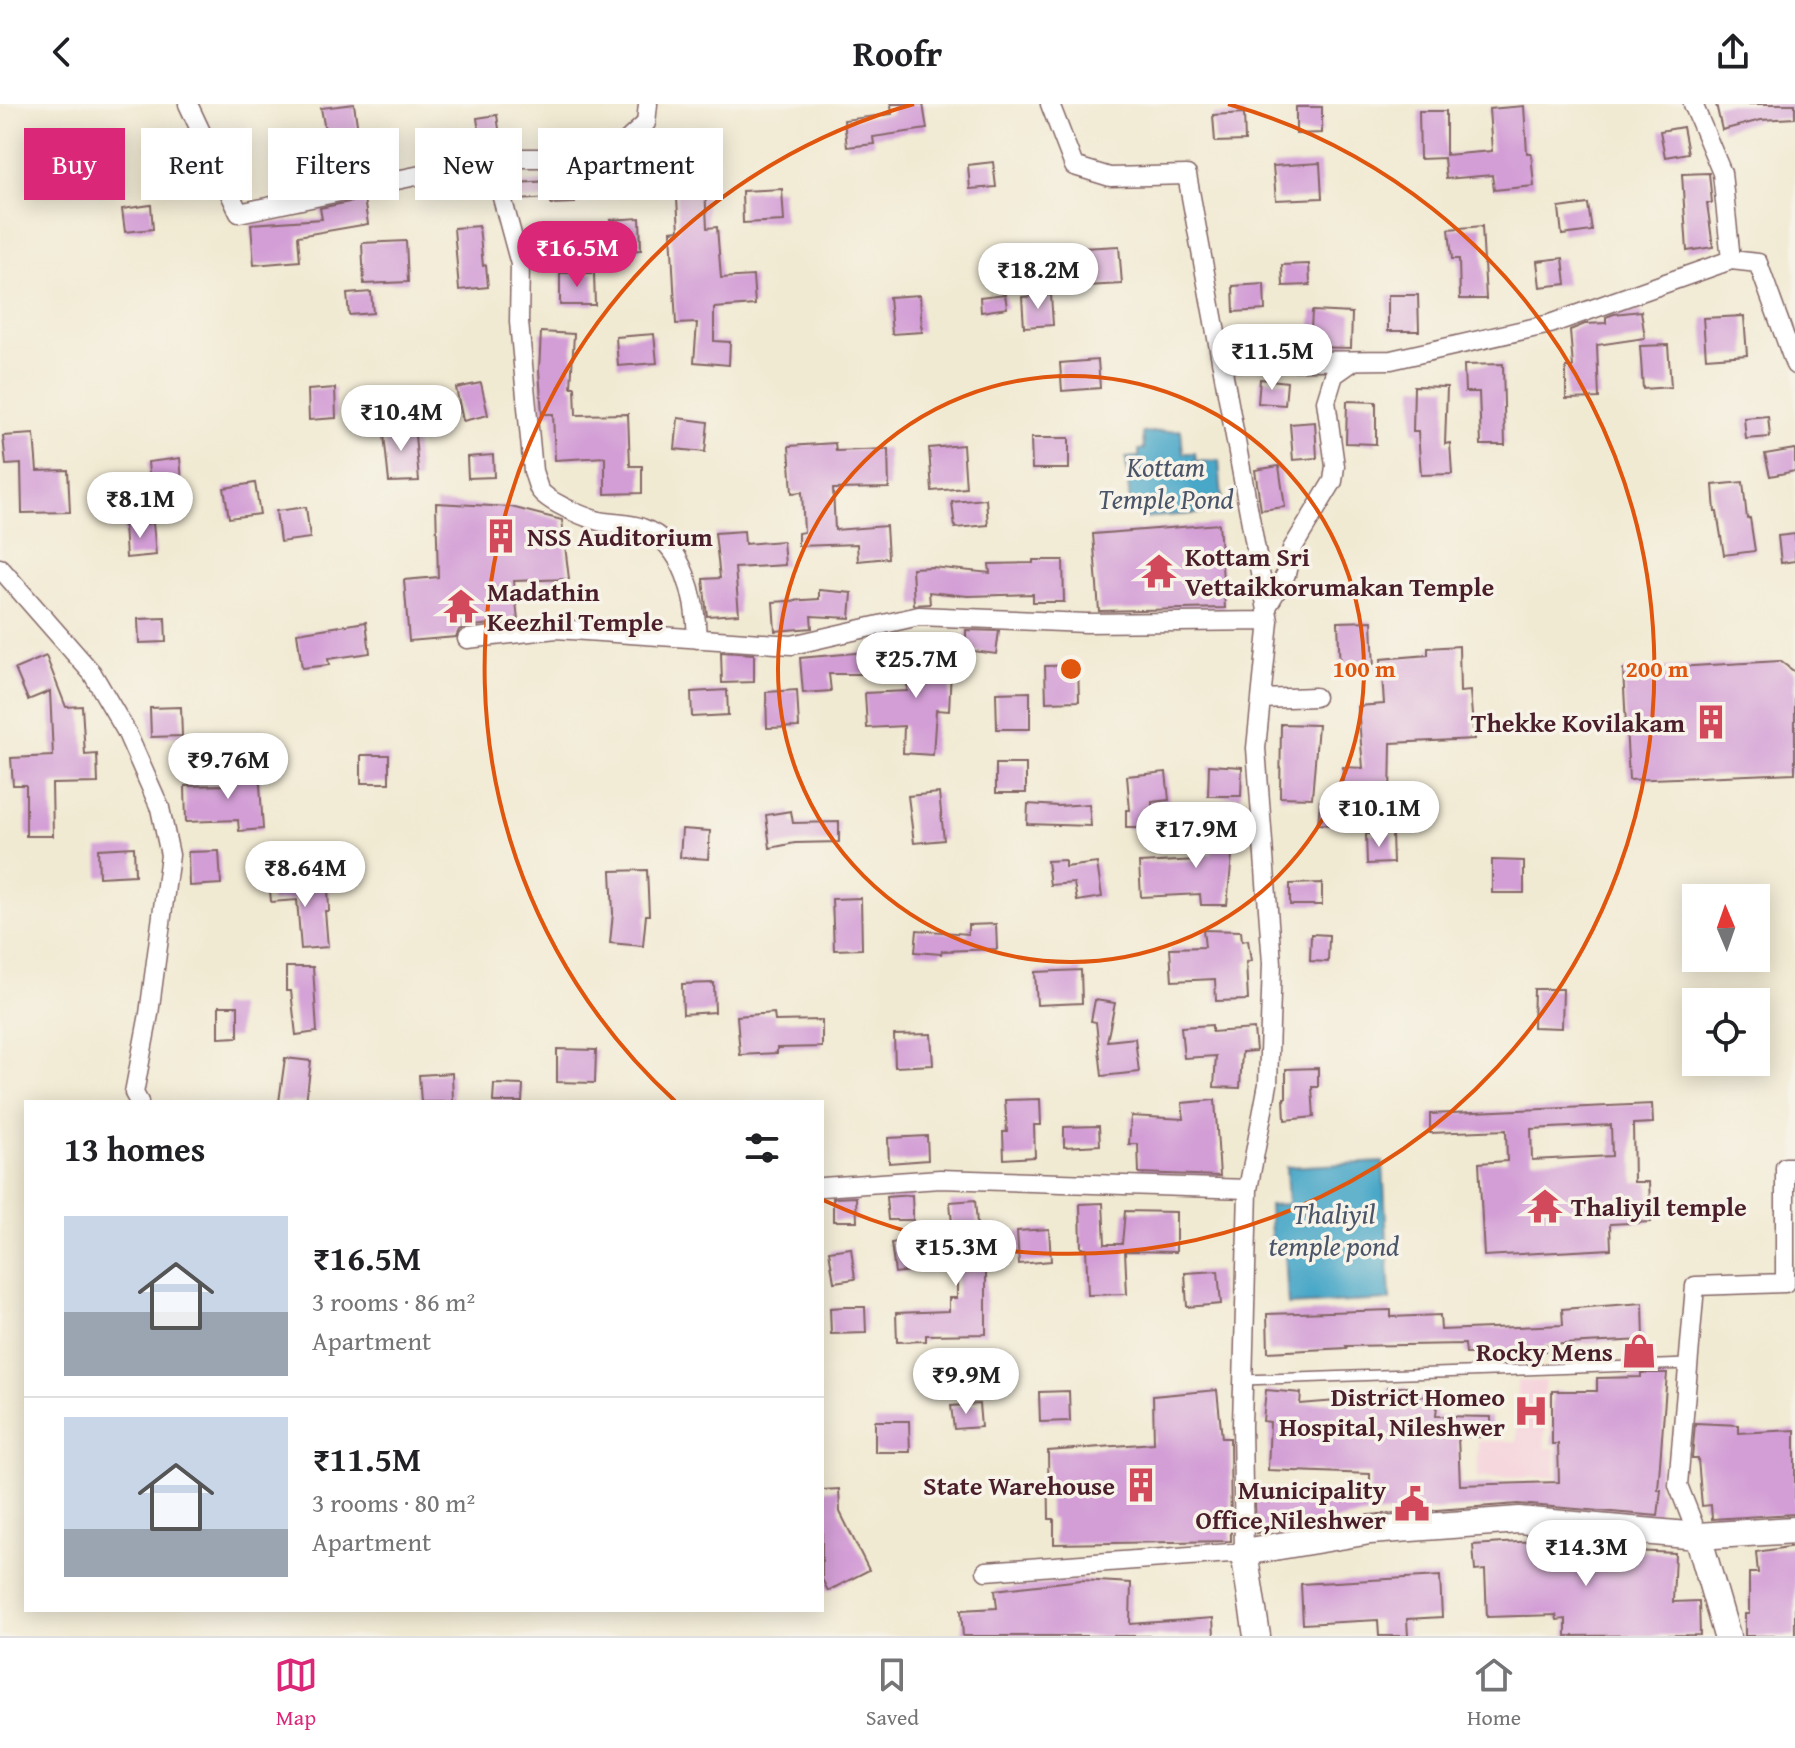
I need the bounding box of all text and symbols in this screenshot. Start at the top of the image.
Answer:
text: Roofr [853,26,942,79]
icon: back [40,30,84,74]
icon: share [1711,30,1755,74]
chip: Buy [24,128,125,200]
chip: Rent [141,128,252,200]
chip: Filters [268,128,399,200]
chip: New [415,128,522,200]
chip: Apartment [538,128,723,200]
pin: ₹16.5M [512,221,642,289]
text: ₹16.5M [535,227,619,266]
pin: ₹18.2M [973,243,1103,311]
text: ₹18.2M [996,249,1080,288]
pin: ₹11.5M [1207,324,1337,392]
text: ₹11.5M [1230,330,1314,369]
pin: ₹10.4M [336,385,466,453]
text: ₹10.4M [359,391,443,430]
water label: Kottam Temple Pond [1098,446,1234,519]
pin: ₹8.1M [84,472,196,540]
text: ₹8.1M [105,478,175,517]
building icon: NSS Auditorium [482,517,520,555]
place label: NSS Auditorium [527,517,714,556]
place label: Kottam Sri Vettaikkorumakan Temple [1185,537,1494,606]
temple icon: Kottam Sri Vettaikkorumakan Temple [1140,552,1178,590]
place label: Madathin Keezhil Temple [487,572,664,641]
temple icon: Madathin Keezhil Temple [442,587,480,625]
pin: ₹25.7M [851,632,981,700]
text: ₹25.7M [874,638,958,677]
text: 100 m [1332,651,1396,686]
text: 200 m [1625,651,1689,686]
centre of rings [1057,655,1085,683]
place label: Thekke Kovilakam [1471,703,1686,742]
building icon: Thekke Kovilakam [1692,703,1730,741]
pin: ₹9.76M [163,733,293,801]
text: ₹9.76M [186,739,270,778]
pin: ₹10.1M [1314,781,1444,849]
text: ₹10.1M [1337,787,1421,826]
pin: ₹17.9M [1131,802,1261,870]
text: ₹17.9M [1154,808,1238,847]
pin: ₹8.64M [240,841,370,909]
text: ₹8.64M [263,847,347,886]
north arrow [1682,884,1770,972]
map controls [1682,884,1770,1076]
button: locate [1682,988,1770,1076]
text: 13 homes [64,1124,205,1173]
icon: filters [740,1126,784,1170]
temple icon: Thaliyil temple [1526,1187,1564,1225]
place label: Thaliyil temple [1571,1187,1747,1226]
water label: Thaliyil temple pond [1268,1193,1400,1266]
pin: ₹15.3M [891,1220,1021,1288]
text: ₹15.3M [914,1226,998,1265]
text: ₹16.5M [312,1233,421,1282]
icon: home [128,1248,224,1344]
text: 3 rooms · 86 m² [312,1282,475,1321]
text: Apartment [312,1321,431,1360]
place label: Rocky Mens [1476,1332,1613,1371]
shop icon: Rocky Mens [1620,1332,1658,1370]
pin: ₹9.9M [910,1348,1022,1416]
text: ₹9.9M [931,1354,1001,1393]
place label: District Homeo Hospital, Nileshwer [1279,1377,1505,1446]
hospital icon: District Homeo Hospital, Nileshwer [1512,1392,1550,1430]
text: ₹11.5M [312,1434,421,1483]
icon: home [128,1449,224,1545]
place label: State Warehouse [923,1466,1115,1505]
building icon: State Warehouse [1122,1466,1160,1504]
place label: Municipality Office,Nileshwer [1196,1470,1387,1539]
text: 3 rooms · 80 m² [312,1483,475,1522]
public building icon: Municipality Office,Nileshwer [1393,1485,1431,1523]
pin: ₹14.3M [1521,1520,1651,1588]
text: Apartment [312,1522,431,1561]
text: ₹14.3M [1544,1526,1628,1565]
tab: Map [274,1653,318,1733]
tab: Saved [866,1653,919,1733]
tab: Home [1467,1653,1521,1733]

